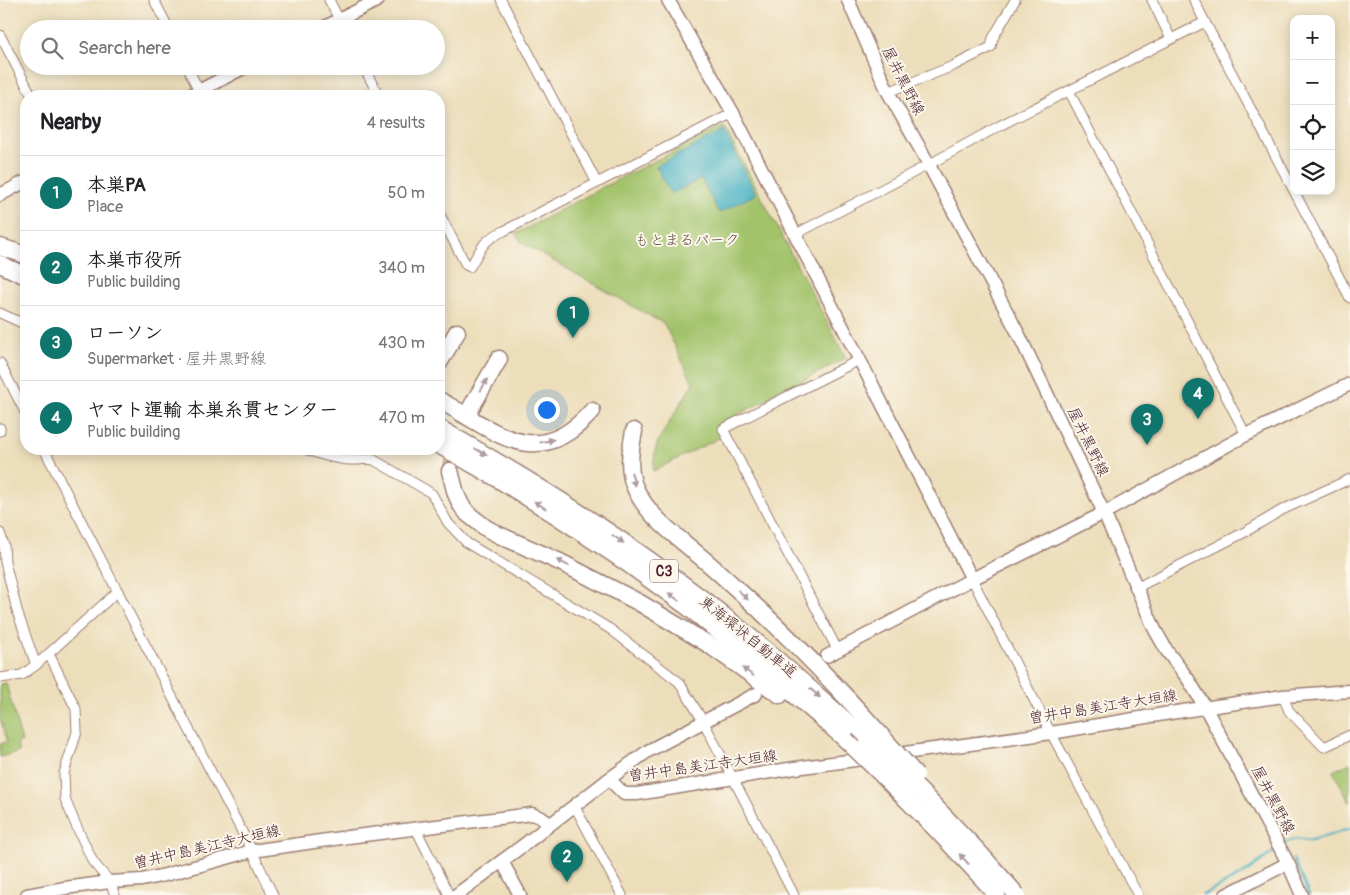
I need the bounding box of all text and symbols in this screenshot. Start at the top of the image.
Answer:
map controls [1290,15,1335,195]
button: + [1290,15,1335,60]
search box [20,20,445,75]
icon: search [38,34,66,62]
text: Search here [78,36,171,60]
street label: 屋井黒野線 [878,43,928,119]
button: − [1290,60,1335,105]
button: locate [1290,105,1335,150]
text: Nearby [40,109,101,136]
text: 4 results [367,113,425,133]
button: layers [1290,150,1335,195]
text: 本巣PA [87,173,146,197]
text: 1 [53,183,59,203]
text: 50 m [388,183,425,203]
text: Place [87,197,123,217]
park label: もとまるパーク [634,231,740,250]
text: 本巣市役所 [87,248,182,272]
text: 2 [52,258,60,278]
text: 340 m [378,258,425,278]
text: Public building [87,272,180,292]
pin: 1 [557,297,589,338]
text: ローソン [87,321,163,345]
text: 3 [52,333,60,353]
text: 430 m [378,333,425,353]
text: Supermarket · 屋井黒野線 [87,349,266,369]
one-way arrow [479,378,488,391]
pin: 4 [1182,378,1214,419]
your location [534,397,560,423]
text: ヤマト運輸 本巣糸貫センター [87,398,338,422]
street label: 屋井黒野線 [1063,404,1113,480]
pin: 3 [1131,404,1163,445]
text: 4 [51,408,61,428]
text: 470 m [379,408,425,428]
text: Public building [87,422,180,442]
one-way arrow [539,437,554,445]
one-way arrow [475,448,488,457]
one-way arrow [629,471,637,487]
one-way arrow [533,501,547,510]
one-way arrow [612,534,625,544]
one-way arrow [556,559,570,567]
road number: C3 [650,560,678,582]
one-way arrow [737,589,749,601]
one-way arrow [667,592,681,602]
street label: 東海環状自動車道 [695,592,801,682]
one-way arrow [742,667,755,677]
street label: 曽井中島美江寺大垣線 [1027,686,1179,728]
one-way arrow [809,687,821,699]
street label: 曽井中島美江寺大垣線 [627,746,779,786]
street label: 屋井黒野線 [1247,762,1299,838]
street label: 曽井中島美江寺大垣線 [132,821,282,873]
pin: 2 [551,841,583,882]
one-way arrow [958,854,970,866]

